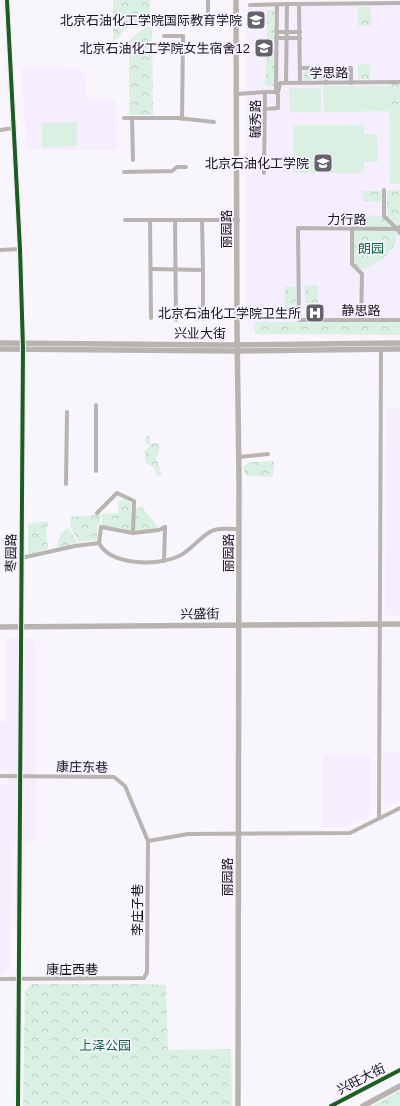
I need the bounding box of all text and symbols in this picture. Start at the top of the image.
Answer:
school or university icon: 北京石油化工学院国际教育学院 [245,9,267,31]
place label: 北京石油化工学院国际教育学院 [60,13,242,28]
school or university icon: 北京石油化工学院女生宿舍12 [253,37,275,59]
place label: 北京石油化工学院女生宿舍12 [80,41,250,56]
street label: 学思路 [309,65,349,81]
street label: 毓秀路 [248,99,263,139]
school or university icon: 北京石油化工学院 [312,152,334,174]
place label: 北京石油化工学院 [205,156,309,171]
street label: 丽园路 [219,209,234,249]
street label: 力行路 [327,212,367,227]
park label: 朗园 [358,241,384,256]
hospital icon: 北京石油化工学院卫生所 [304,302,326,324]
street label: 静思路 [341,303,381,318]
place label: 北京石油化工学院卫生所 [158,306,301,321]
street label: 兴业大街 [174,326,226,341]
street label: 枣园路 [3,533,19,573]
street label: 丽园路 [221,533,236,573]
street label: 兴盛街 [180,606,220,622]
street label: 康庄东巷 [56,759,108,775]
street label: 丽园路 [220,857,235,897]
street label: 李庄子巷 [130,884,145,936]
street label: 康庄西巷 [46,962,98,977]
park label: 上泽公园 [79,1038,131,1053]
street label: 兴旺大街 [334,1061,388,1097]

